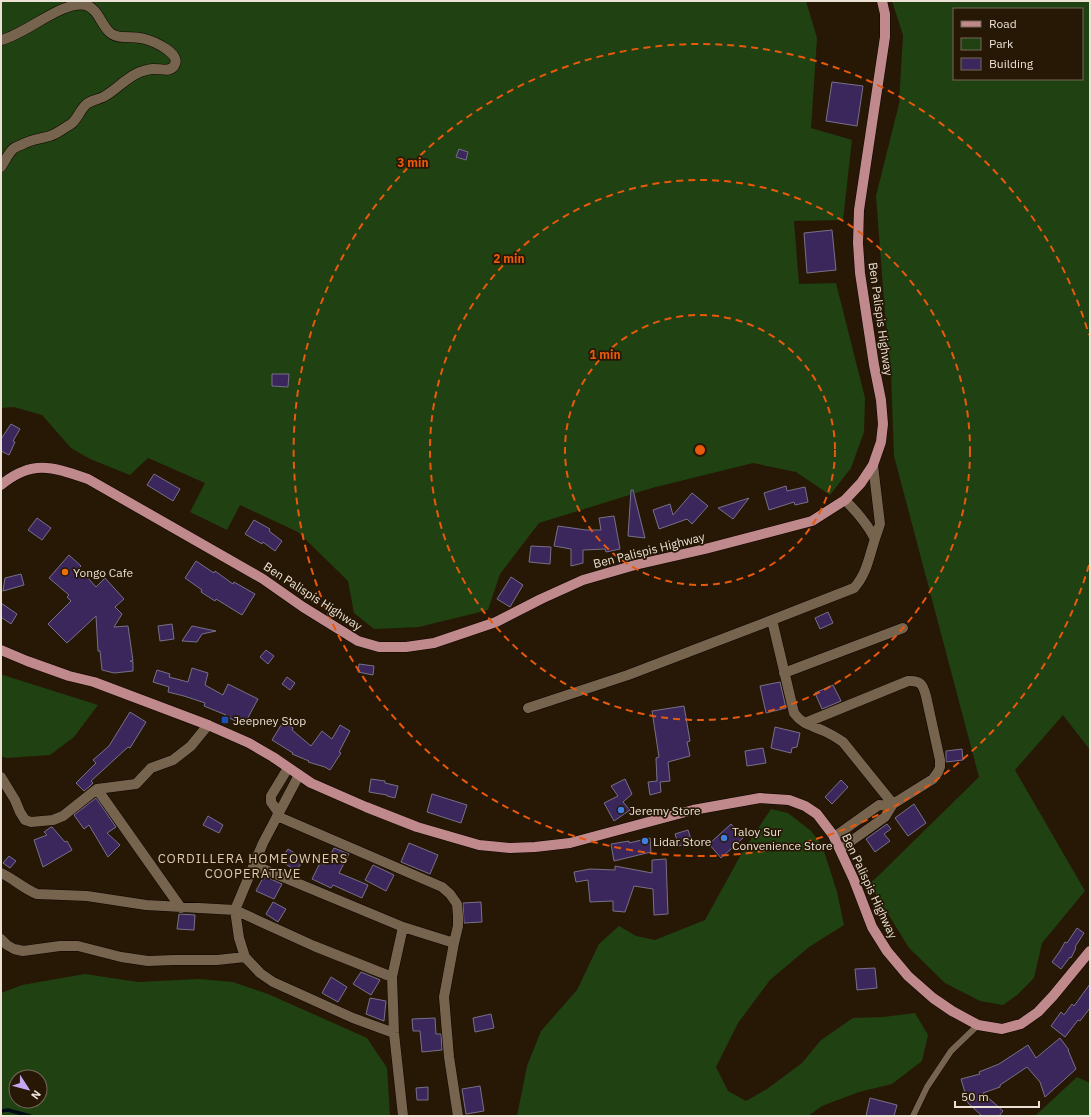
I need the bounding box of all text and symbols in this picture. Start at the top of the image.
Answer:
legend [953,8,1083,80]
text: Road [989,16,1017,31]
text: Park [989,36,1014,51]
text: Building [989,56,1034,71]
text: 3 min [397,155,429,170]
text: 2 min [493,251,525,266]
street label: Ben Palispis Highway [866,261,896,377]
text: 1 min [589,347,621,362]
centre of rings [693,443,707,457]
street label: Ben Palispis Highway [592,529,706,571]
street label: Ben Palispis Highway [261,559,365,633]
place label: Yongo Cafe [73,565,134,580]
marker: Yongo Cafe [60,567,70,577]
place label: Jeepney Stop [233,713,306,728]
marker: Jeepney Stop [220,715,230,725]
place label: Jeremy Store [629,803,701,818]
marker: Jeremy Store [616,805,626,815]
place label: Taloy Sur Convenience Store [732,824,833,853]
street label: Ben Palispis Highway [839,831,901,941]
marker: Taloy Sur Convenience Store [719,833,729,843]
place label: Lidar Store [653,834,712,849]
marker: Lidar Store [640,836,650,846]
district label: CORDILLERA HOMEOWNERS COOPERATIVE [158,850,348,882]
north arrow [8,1069,48,1109]
scale bar [955,1083,1039,1109]
text: N [28,1088,44,1102]
text: 50 m [961,1089,989,1104]

